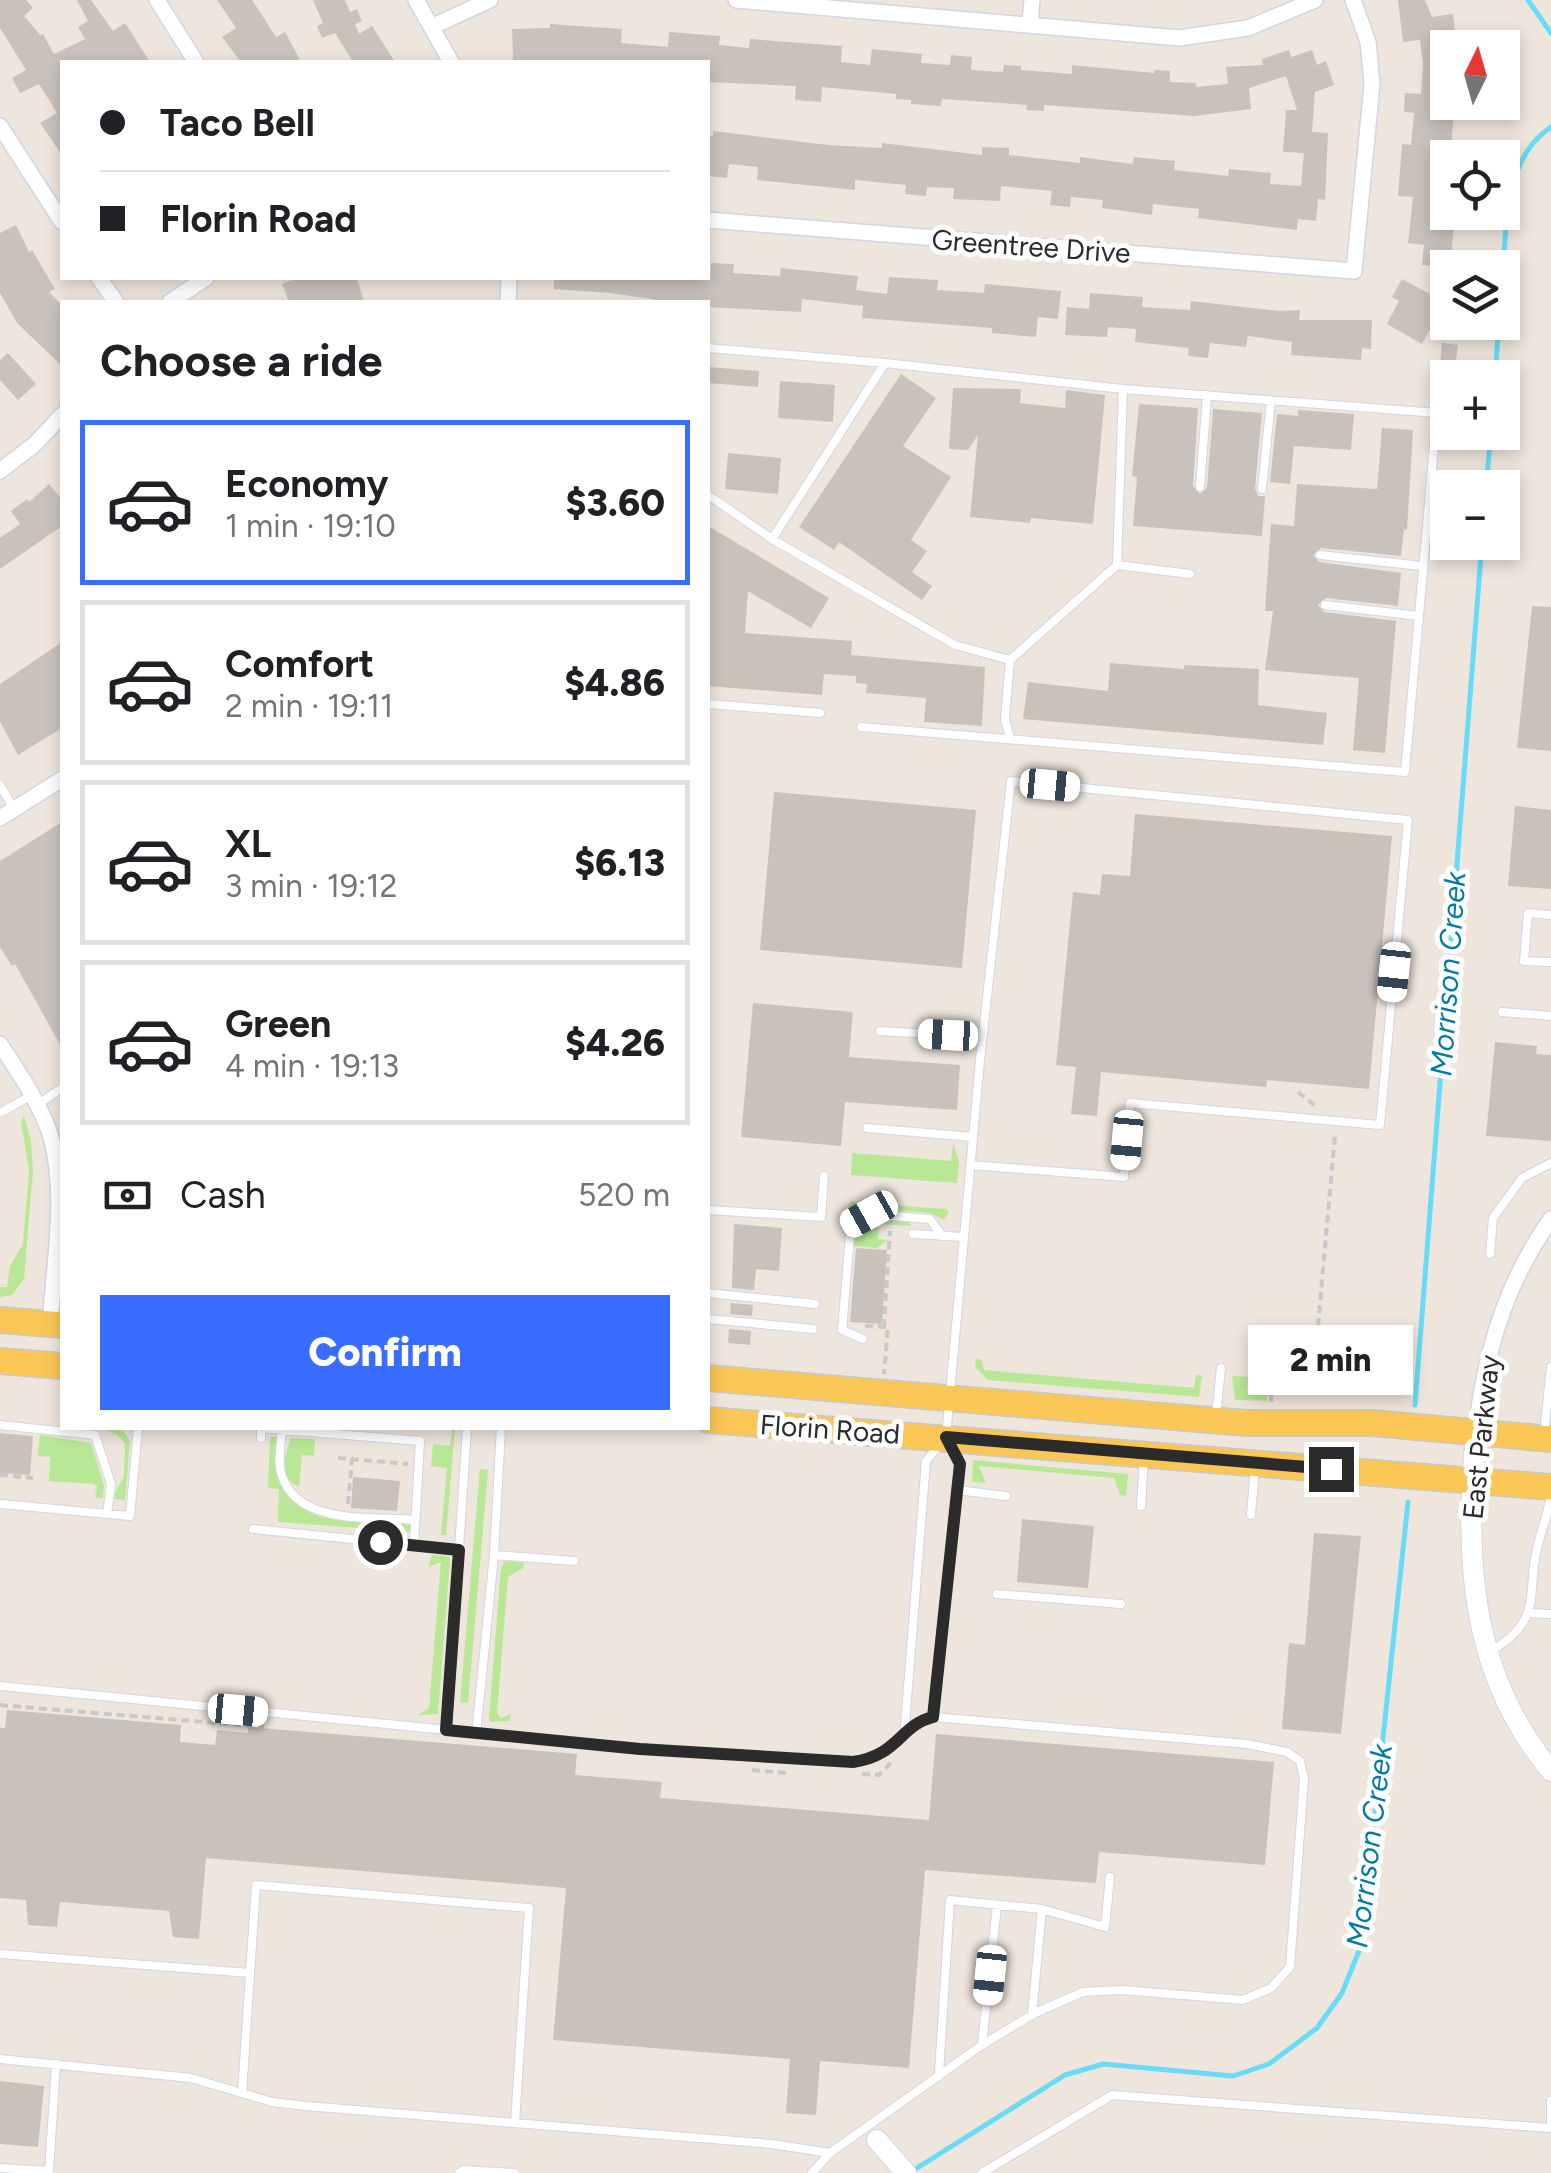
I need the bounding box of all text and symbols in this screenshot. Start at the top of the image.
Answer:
north arrow [1430,30,1520,120]
map controls [1430,30,1520,560]
text: Taco Bell [160,100,315,146]
button: locate [1430,140,1520,230]
text: Florin Road [160,196,357,242]
street label: Greentree Drive [930,222,1132,270]
button: layers [1430,250,1520,340]
text: Choose a ride [100,333,382,387]
button: + [1430,360,1520,450]
icon: car [105,458,195,548]
text: Economy [225,461,388,507]
button: − [1430,470,1520,560]
text: $3.60 [566,480,665,526]
text: 1 min · 19:10 [225,507,396,545]
icon: car [105,638,195,728]
text: Comfort [225,641,374,687]
text: $4.86 [564,660,665,706]
text: 2 min · 19:11 [225,687,393,725]
car [1019,767,1081,803]
icon: car [105,818,195,908]
text: XL [225,821,271,867]
text: $6.13 [574,840,665,886]
text: 3 min · 19:12 [225,867,397,905]
water label: Morrison Creek [1422,869,1474,1078]
car [1376,941,1412,1003]
icon: car [105,998,195,1088]
text: Green [225,1001,331,1047]
car [917,1018,979,1052]
text: $4.26 [565,1020,665,1066]
text: 4 min · 19:13 [225,1047,399,1085]
car [1109,1109,1145,1171]
icon: cash [100,1168,155,1223]
text: Cash [180,1172,266,1218]
text: 520 m [578,1176,670,1214]
car [835,1186,903,1242]
button: Confirm [100,1295,670,1410]
callout: 2 min [1248,1324,1414,1394]
text: 2 min [1290,1341,1371,1379]
street label: East Parkway [1455,1353,1507,1521]
street label: Florin Road [759,1407,901,1451]
route end [1309,1447,1354,1492]
route start [358,1520,403,1565]
car [207,1692,269,1728]
water label: Morrison Creek [1338,1741,1400,1950]
car [972,1944,1008,2006]

